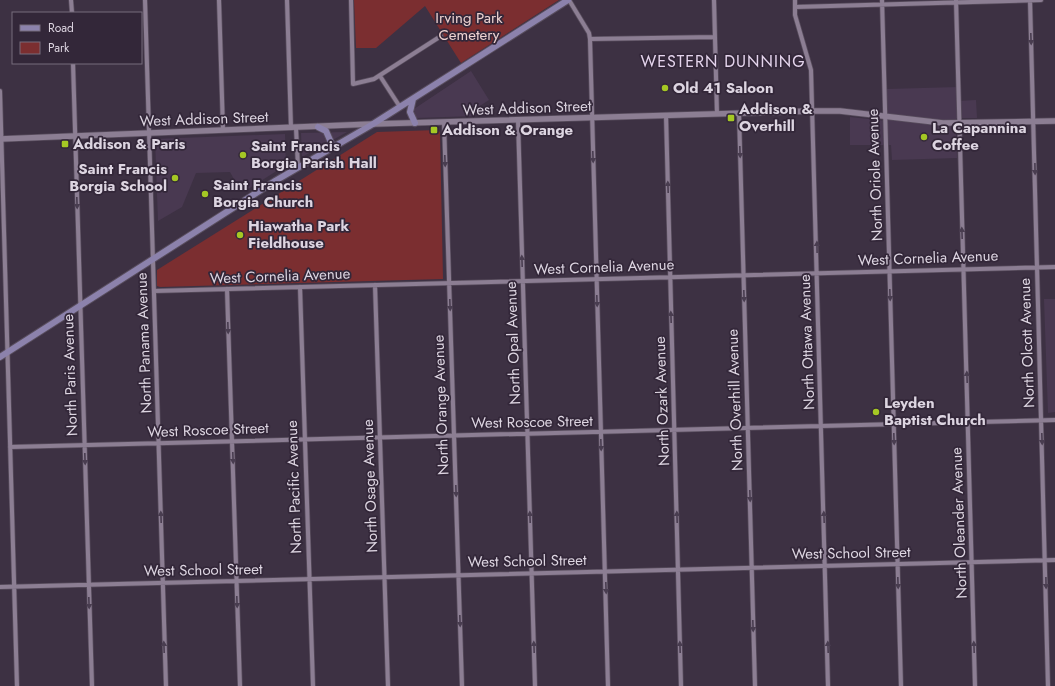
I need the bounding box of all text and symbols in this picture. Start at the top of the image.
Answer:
park label: Irving Park Cemetery [435,7,503,46]
legend [12,12,142,64]
text: Road [48,19,74,37]
one-way arrow [1028,33,1034,46]
text: Park [48,39,70,57]
district label: WESTERN DUNNING [640,50,806,73]
place label: Old 41 Saloon [673,77,774,99]
marker: Old 41 Saloon [660,83,670,93]
street label: West Addison Street [462,95,592,121]
place label: Addison & Overhill [738,98,813,137]
street label: West Addison Street [139,106,269,132]
street label: North Oriole Avenue [862,108,888,242]
marker: Addison & Overhill [726,113,736,123]
place label: La Capannina Coffee [932,117,1027,156]
place label: Addison & Orange [441,119,574,141]
marker: Addison & Orange [429,125,439,135]
marker: La Capannina Coffee [919,132,929,142]
place label: Addison & Paris [72,133,186,155]
place label: Saint Francis Borgia Parish Hall [251,135,377,174]
marker: Addison & Paris [60,139,70,149]
one-way arrow [737,146,744,158]
marker: Saint Francis Borgia Parish Hall [238,150,248,160]
one-way arrow [590,151,596,164]
one-way arrow [442,155,449,167]
place label: Saint Francis Borgia School [69,158,167,197]
one-way arrow [1031,163,1038,175]
marker: Saint Francis Borgia School [170,173,180,183]
place label: Saint Francis Borgia Church [213,174,313,213]
one-way arrow [665,180,671,193]
marker: Saint Francis Borgia Church [200,189,210,199]
one-way arrow [74,197,80,210]
place label: Hiawatha Park Fieldhouse [248,215,349,254]
one-way arrow [959,227,966,239]
marker: Hiawatha Park Fieldhouse [235,230,245,240]
one-way arrow [813,241,820,253]
street label: West Cornelia Avenue [857,245,999,271]
one-way arrow [519,254,525,267]
street label: West Cornelia Avenue [533,254,675,280]
street label: West Cornelia Avenue [209,263,351,289]
street label: North Panama Avenue [131,272,157,414]
street label: North Ottawa Avenue [794,274,820,410]
street label: North Olcott Avenue [1014,277,1040,408]
street label: North Opal Avenue [500,281,526,405]
one-way arrow [887,289,894,301]
one-way arrow [741,290,747,303]
one-way arrow [594,295,600,308]
one-way arrow [447,299,453,312]
one-way arrow [668,311,675,323]
street label: North Paris Avenue [57,313,83,436]
one-way arrow [225,322,232,334]
street label: North Overhill Avenue [722,328,748,471]
street label: North Orange Avenue [428,334,454,476]
street label: North Ozark Avenue [649,335,675,466]
one-way arrow [963,371,970,383]
place label: Leyden Baptist Church [884,392,986,431]
marker: Leyden Baptist Church [871,407,881,417]
street label: West Roscoe Street [471,410,593,434]
street label: West Roscoe Street [147,417,270,443]
street label: North Osage Avenue [357,419,383,553]
street label: North Pacific Avenue [281,420,307,554]
one-way arrow [891,433,898,445]
one-way arrow [1039,433,1045,446]
one-way arrow [598,439,604,452]
street label: North Oleander Avenue [945,447,973,599]
one-way arrow [229,452,236,464]
one-way arrow [82,453,88,466]
one-way arrow [453,485,459,498]
one-way arrow [746,490,753,502]
one-way arrow [527,510,533,523]
one-way arrow [674,510,680,523]
one-way arrow [821,510,827,523]
one-way arrow [157,511,164,523]
street label: West School Street [791,541,911,565]
street label: West School Street [467,549,587,573]
street label: West School Street [143,558,263,582]
one-way arrow [895,577,902,589]
one-way arrow [1042,577,1049,589]
one-way arrow [602,582,609,594]
one-way arrow [234,596,240,609]
one-way arrow [86,597,92,610]
one-way arrow [457,615,463,628]
one-way arrow [750,620,757,632]
one-way arrow [531,640,537,653]
one-way arrow [677,640,683,653]
one-way arrow [971,640,977,653]
one-way arrow [161,641,168,653]
one-way arrow [824,641,831,653]

